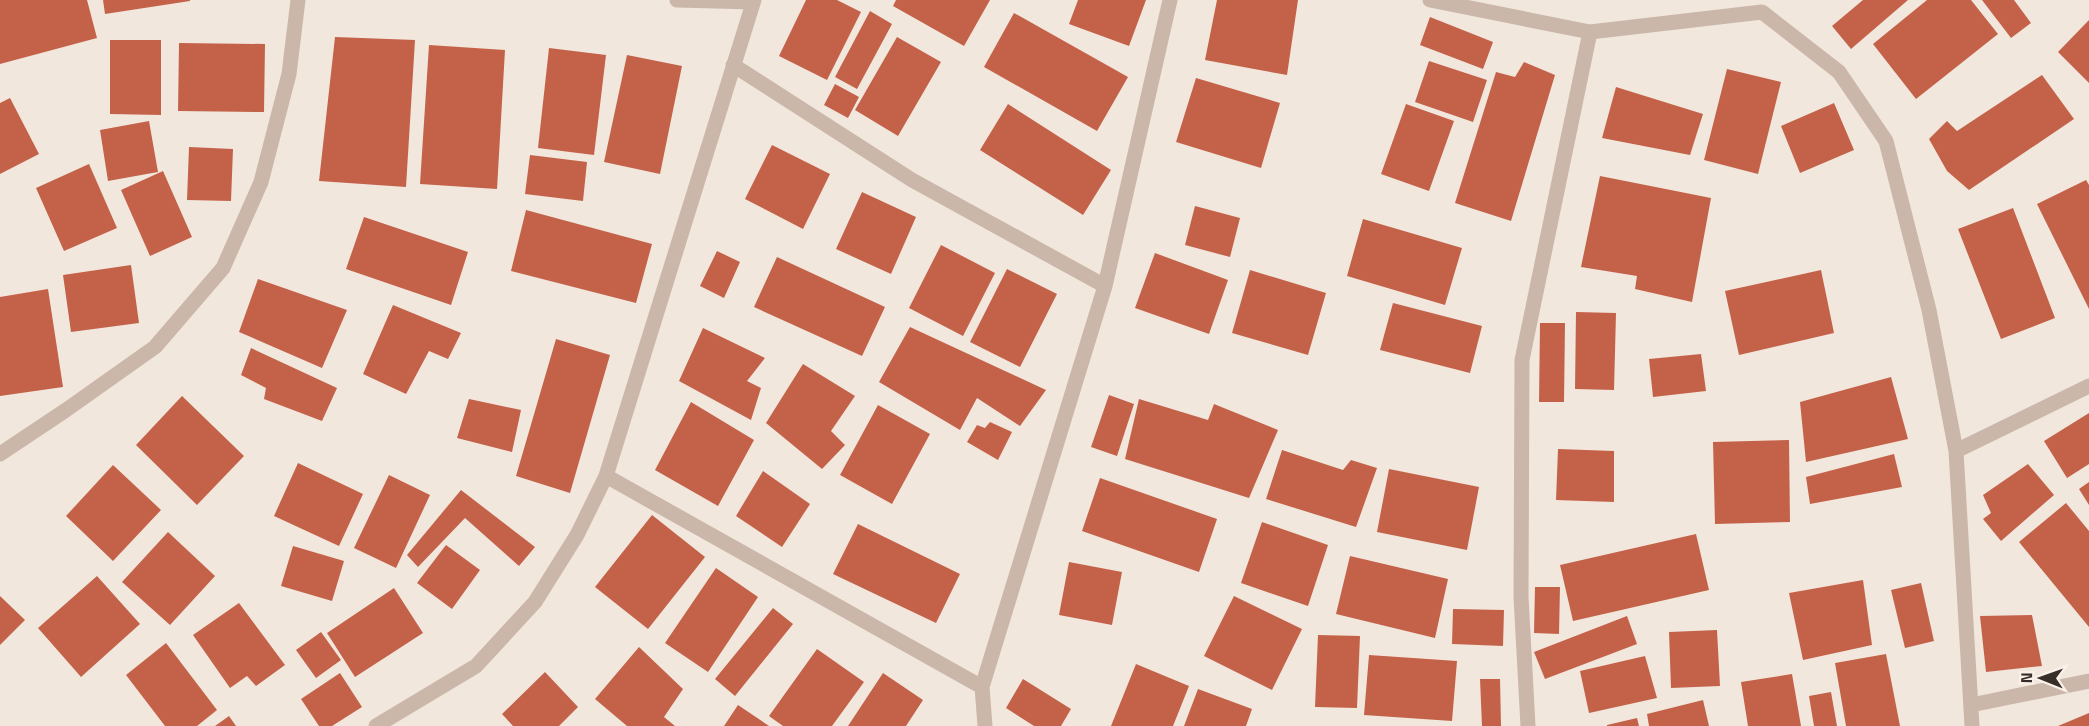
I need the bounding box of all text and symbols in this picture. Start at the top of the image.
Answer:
north arrow [2011,648,2071,708]
text: N [2014,672,2038,683]

